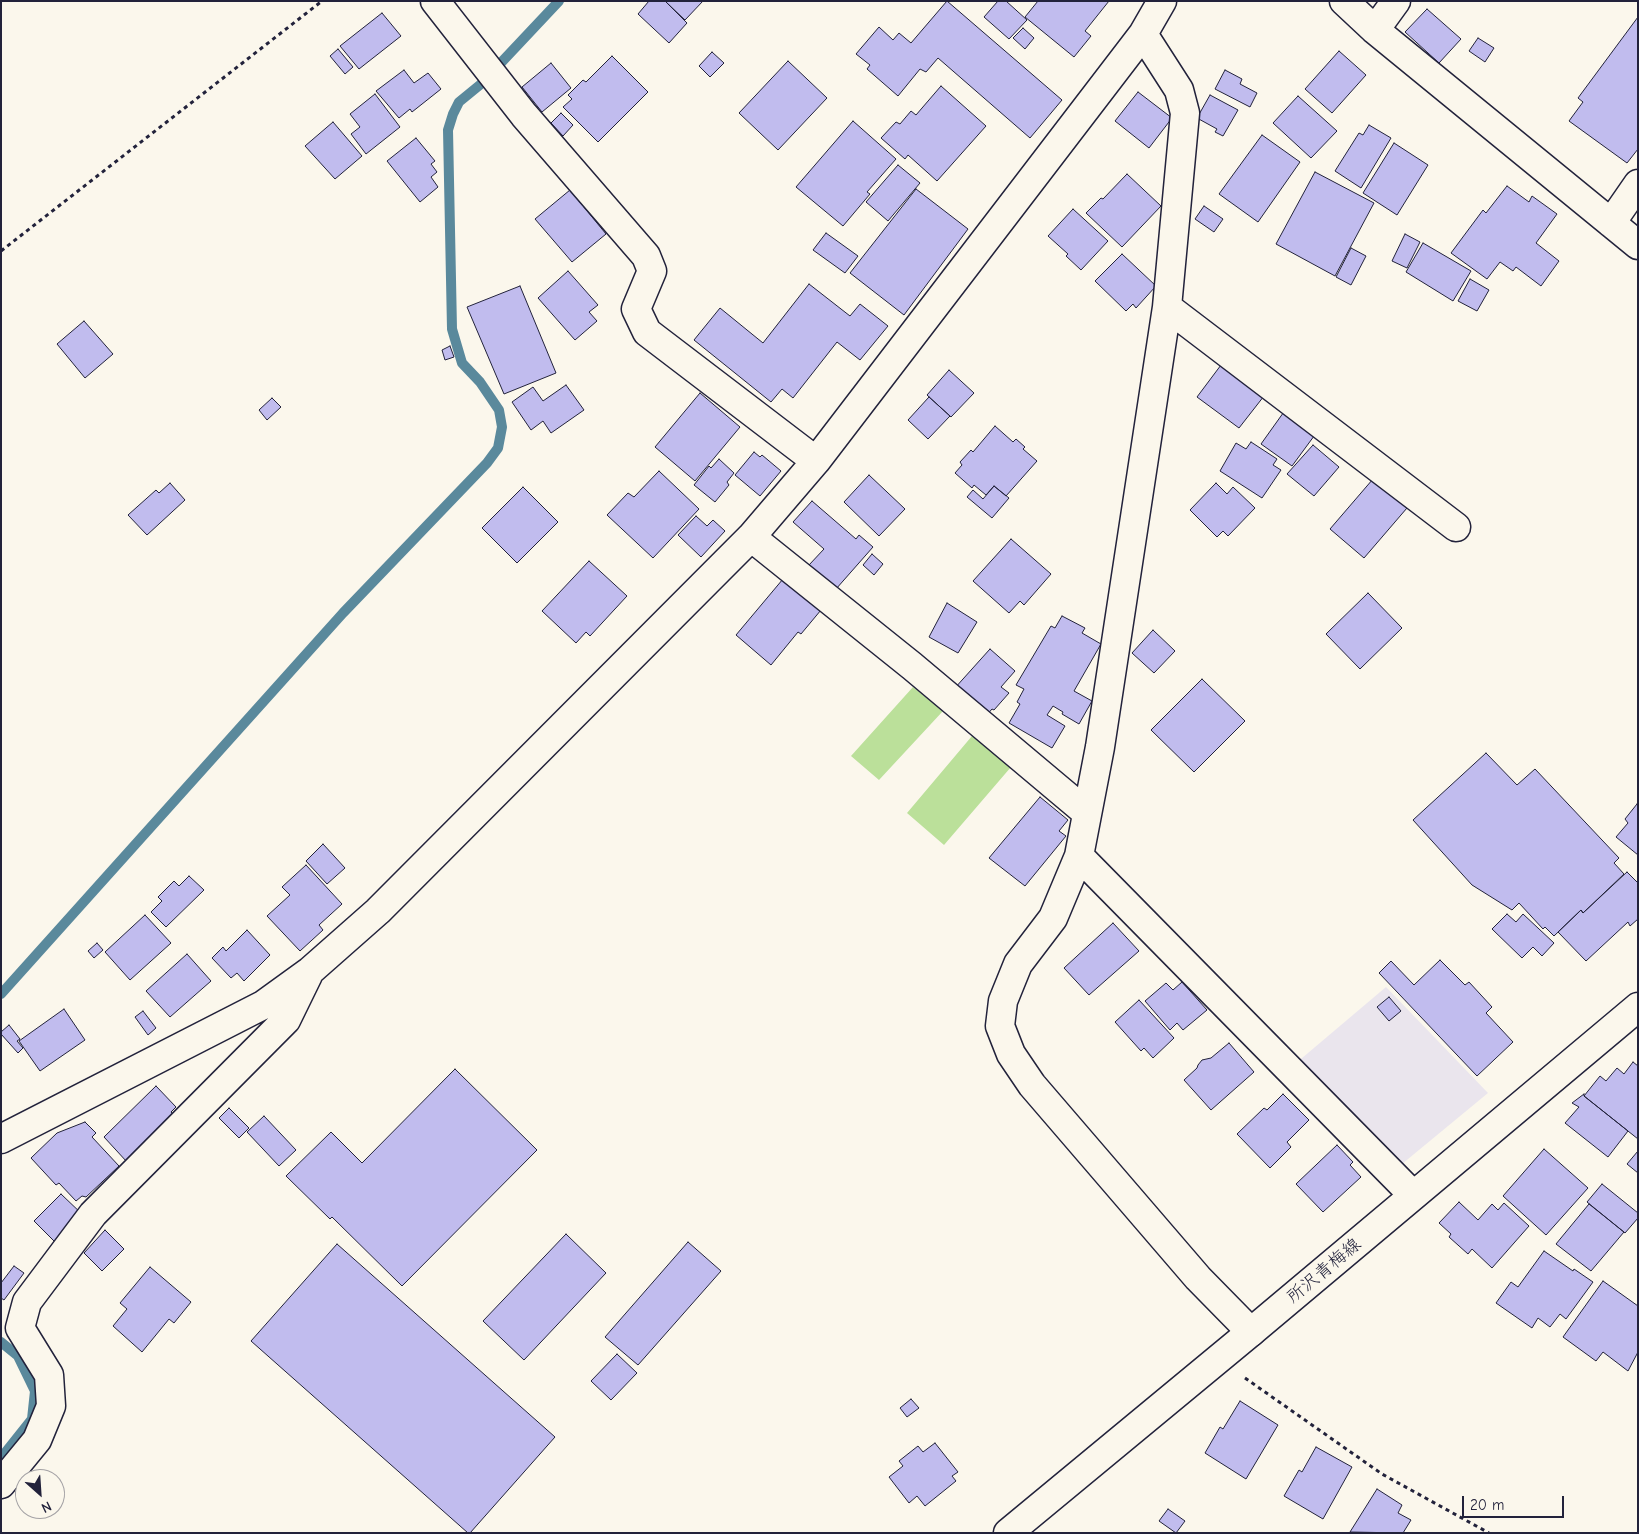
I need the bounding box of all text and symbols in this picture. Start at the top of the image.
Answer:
street label: 所沢青梅線 [1283,1234,1365,1308]
north arrow [15,1469,65,1519]
scale bar [1464,1486,1566,1518]
text: 20 m [1470,1496,1504,1514]
text: N [39,1497,54,1517]

